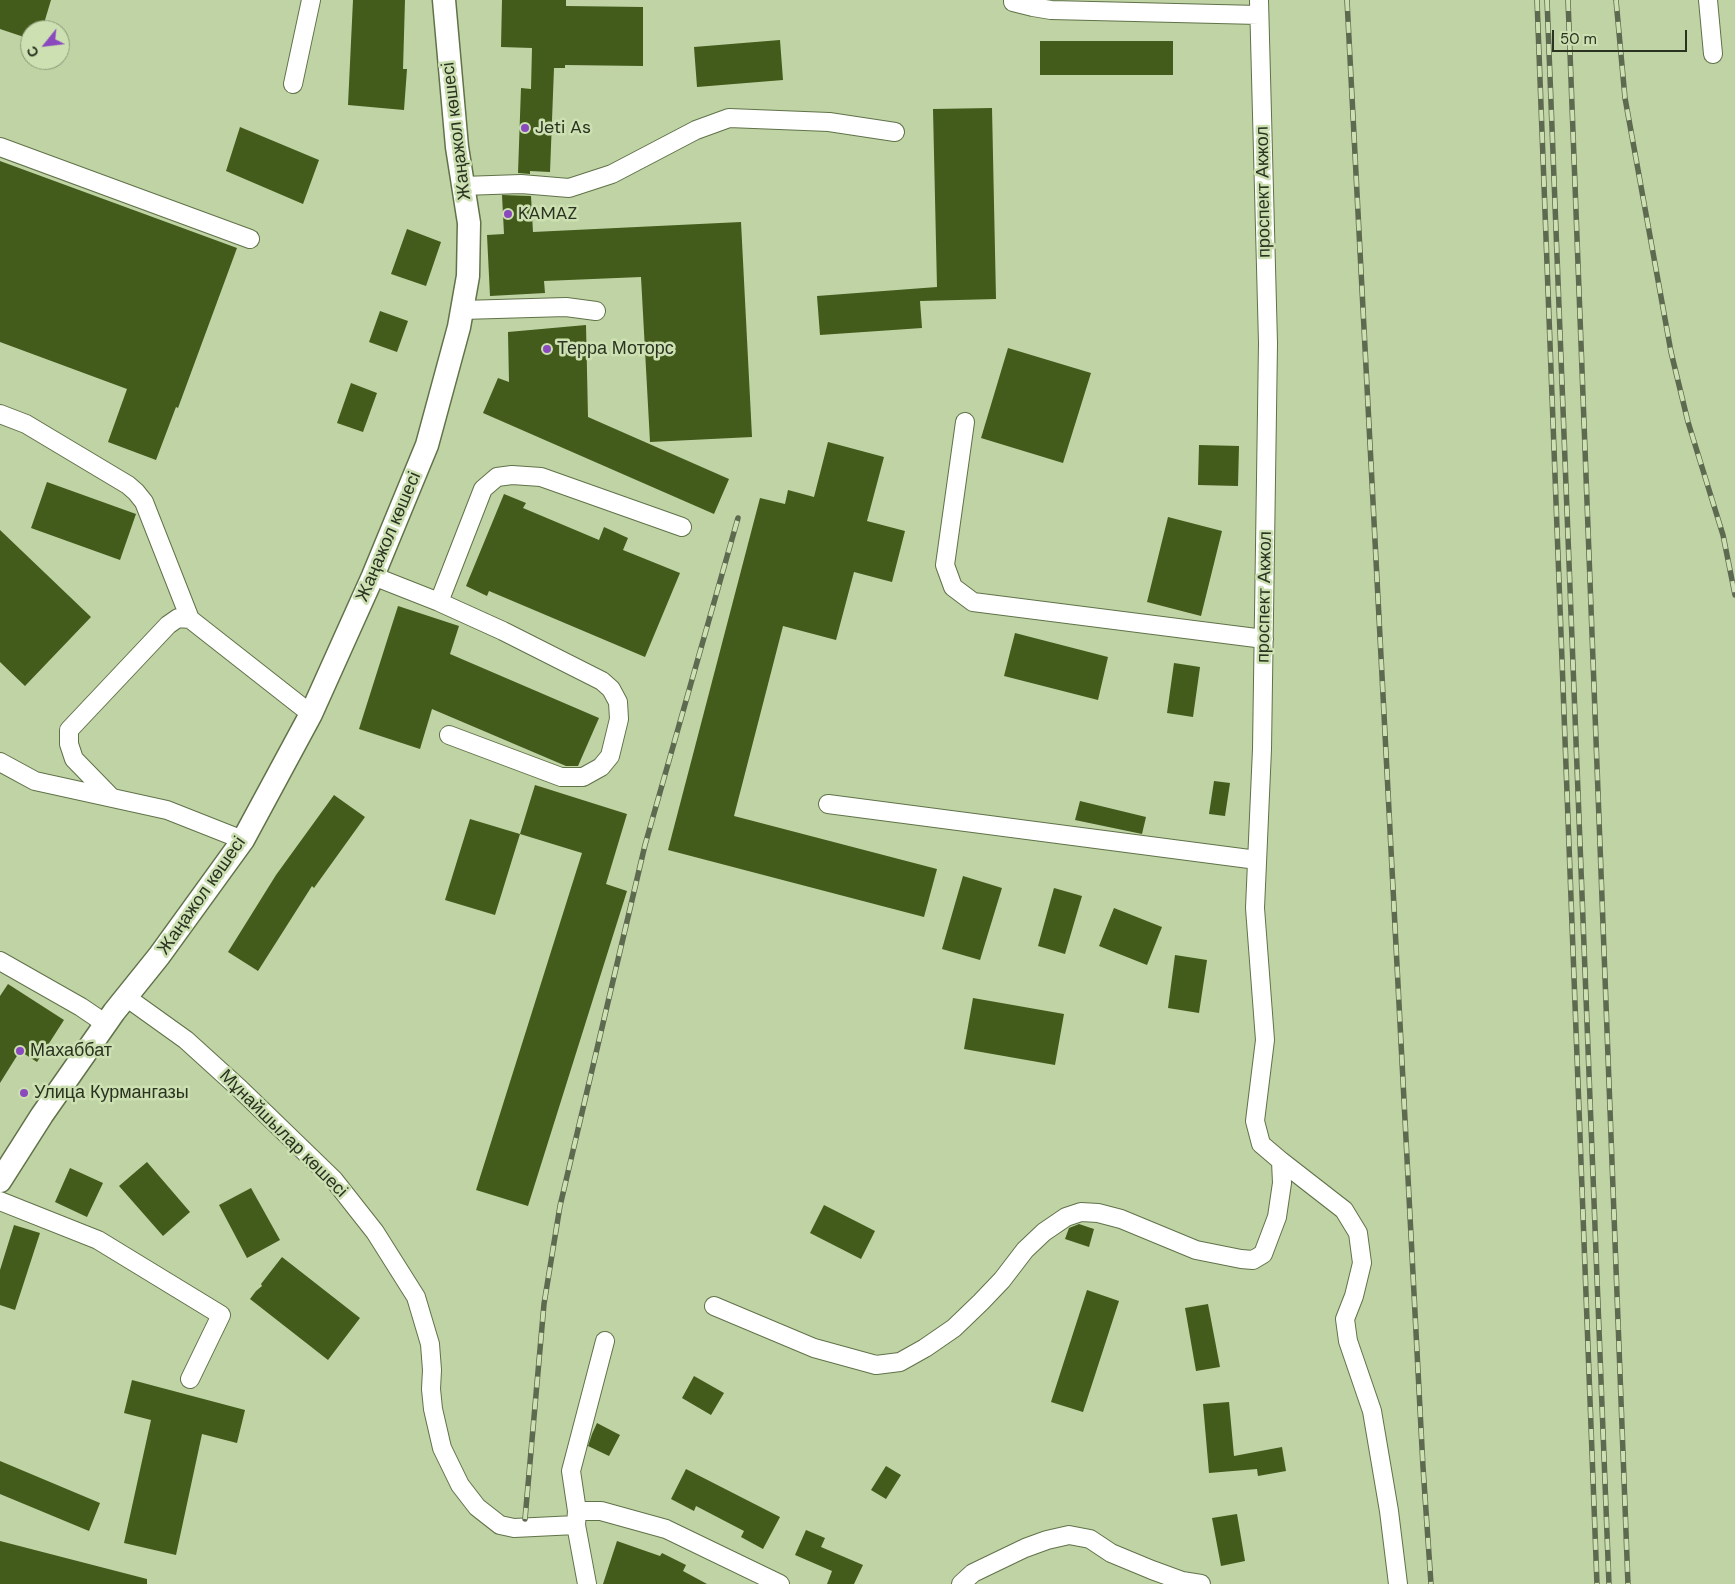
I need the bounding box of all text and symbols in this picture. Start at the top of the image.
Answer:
north arrow [20,20,70,70]
scale bar [1555,20,1690,52]
text: 50 m [1560,29,1597,49]
text: С [22,43,43,61]
street label: Жаңажол көшесі [438,61,476,201]
place label: Jeti As [535,117,591,139]
marker: Jeti As [519,122,531,134]
street label: проспект Акжол [1252,126,1276,258]
place label: KAMAZ [518,203,577,225]
marker: KAMAZ [502,208,514,220]
place label: Терра Моторс [557,338,674,360]
marker: Терра Моторс [541,343,553,355]
street label: Жаңажол көшесі [352,469,426,605]
street label: проспект Акжол [1253,531,1277,663]
street label: Жаңажол көшесі [153,833,251,959]
place label: Махаббат [30,1040,112,1062]
marker: Махаббат [14,1045,26,1057]
street label: Мұнайшылар көшесі [215,1066,351,1202]
place label: Улица Курмангазы [34,1082,189,1104]
marker: Улица Курмангазы [18,1087,30,1099]

